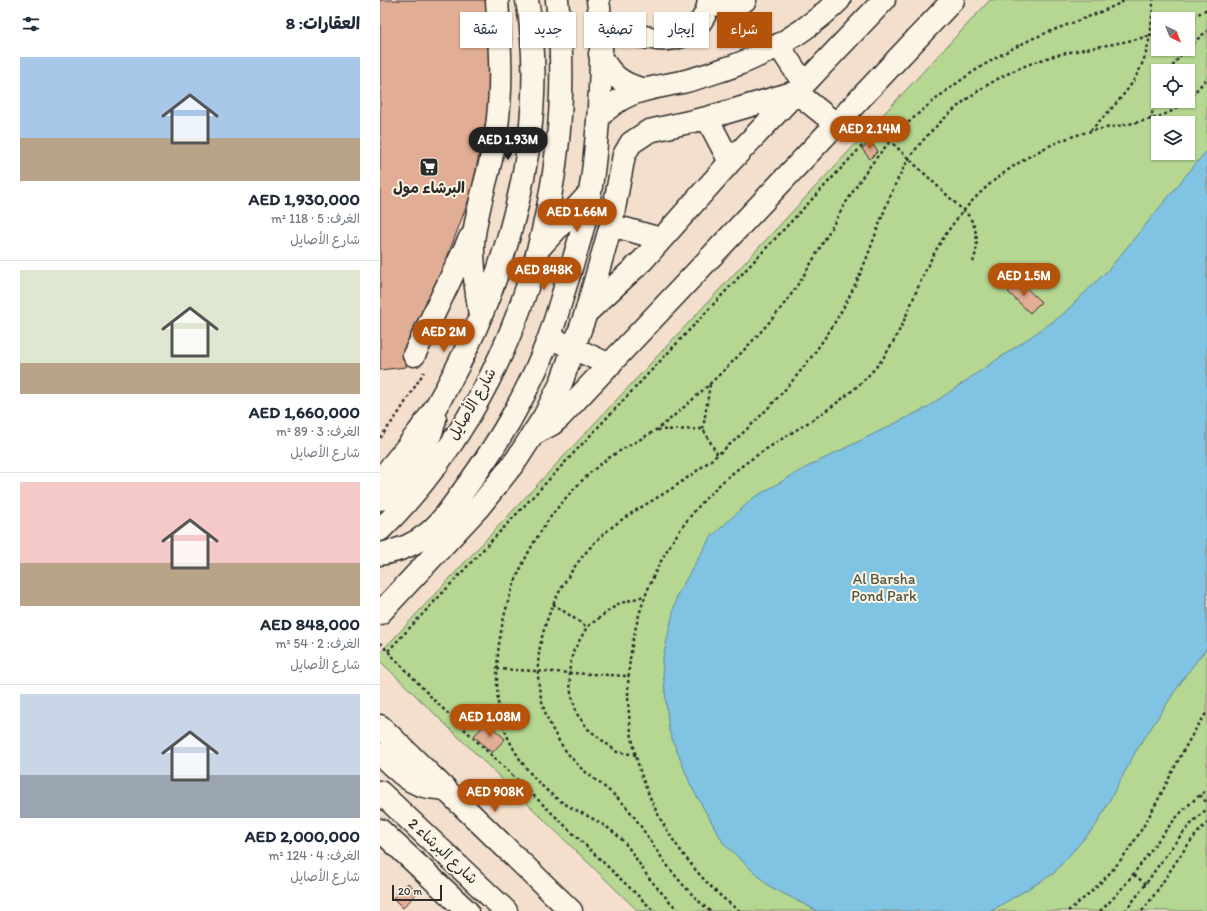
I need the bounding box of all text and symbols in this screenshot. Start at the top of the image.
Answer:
chip: شقة [460,12,512,48]
chip: جديد [520,12,576,48]
chip: تصفية [584,12,646,48]
chip: إيجار [654,12,709,48]
chip: شراء [717,12,772,48]
north arrow [1151,12,1195,56]
map controls [1151,12,1195,160]
icon: filters [20,13,42,35]
text: العقارات: 8 [286,13,360,33]
button: locate [1151,64,1195,108]
icon: home [154,83,226,155]
pin: AED 2.14M [824,116,916,150]
button: layers [1151,116,1195,160]
text: AED 2.14M [839,121,901,136]
pin: AED 1.93M [462,127,554,161]
text: AED 1.93M [478,132,538,147]
supermarket icon: البرشاء مول [418,156,440,178]
place label: البرشاء مول [393,179,465,198]
text: AED 1,930,000 [249,189,360,209]
pin: AED 1.66M [531,199,623,233]
text: AED 1.66M [547,204,607,219]
text: الغرف: 5 · 118 m² [271,211,360,226]
text: شارع الأصايل [290,232,360,247]
pin: AED 848K [503,257,585,291]
text: AED 848K [515,262,573,277]
pin: AED 1.5M [983,263,1065,297]
text: AED 1.5M [997,268,1051,283]
icon: home [154,296,226,368]
pin: AED 2M [411,319,477,353]
text: AED 2M [422,324,466,339]
street label: شارع الأصايل [443,364,501,444]
text: AED 1,660,000 [249,402,360,422]
text: الغرف: 3 · 89 m² [276,424,360,439]
text: شارع الأصايل [290,445,360,460]
icon: home [154,508,226,580]
park label: Al Barsha Pond Park [851,570,917,605]
text: AED 848,000 [260,614,360,634]
text: الغرف: 2 · 54 m² [276,636,360,651]
text: شارع الأصايل [290,657,360,672]
pin: AED 1.08M [444,704,536,738]
text: AED 1.08M [459,709,521,724]
icon: home [154,720,226,792]
pin: AED 908K [454,779,536,813]
text: AED 908K [466,784,524,799]
street label: شارع البرشاء 2 [404,814,482,889]
text: AED 2,000,000 [245,826,360,846]
text: الغرف: 4 · 124 m² [268,848,360,863]
text: شارع الأصايل [290,869,360,884]
scale bar [392,883,442,902]
text: 20 m [398,885,422,898]

